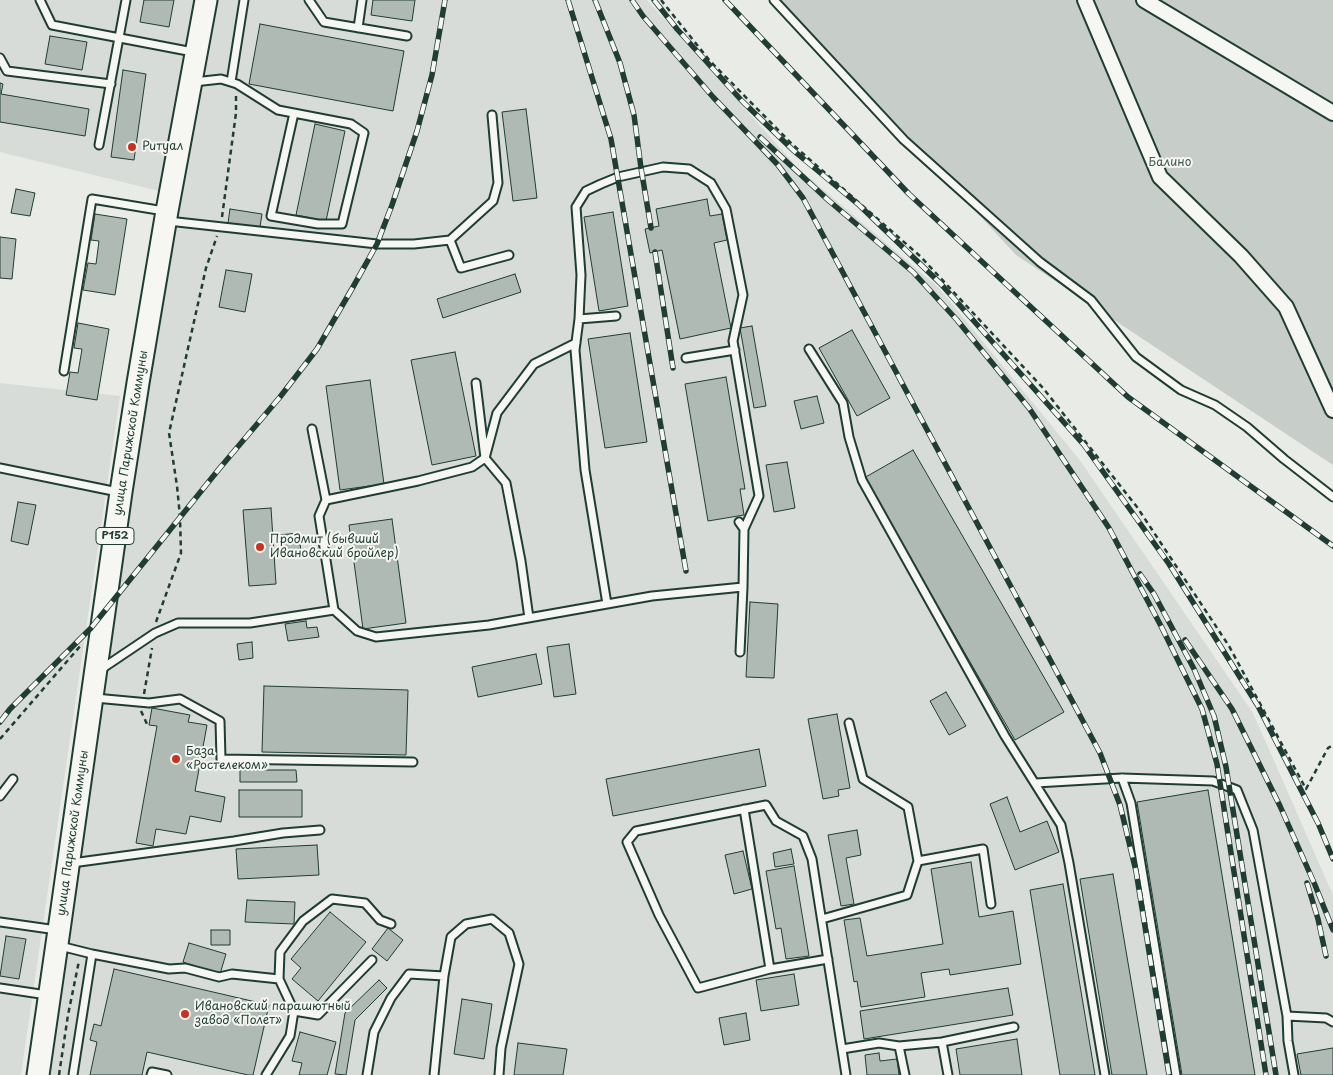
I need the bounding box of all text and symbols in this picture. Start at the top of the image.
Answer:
place label: Ритуал [142,140,183,154]
marker: Ритуал [126,141,138,153]
park label: Балино [1148,156,1192,170]
street label: улица Парижской Коммуны [111,349,151,517]
road number: Р152 [96,528,134,544]
place label: Продмит (бывший Ивановский бройлер) [270,533,399,561]
marker: Продмит (бывший Ивановский бройлер) [254,541,266,553]
place label: База «Ростелеком» [186,745,268,773]
street label: улица Парижской Коммуны [54,749,92,917]
marker: База «Ростелеком» [170,753,182,765]
place label: Ивановский парашютный завод «Полет» [195,1000,351,1028]
marker: Ивановский парашютный завод «Полет» [179,1008,191,1020]

